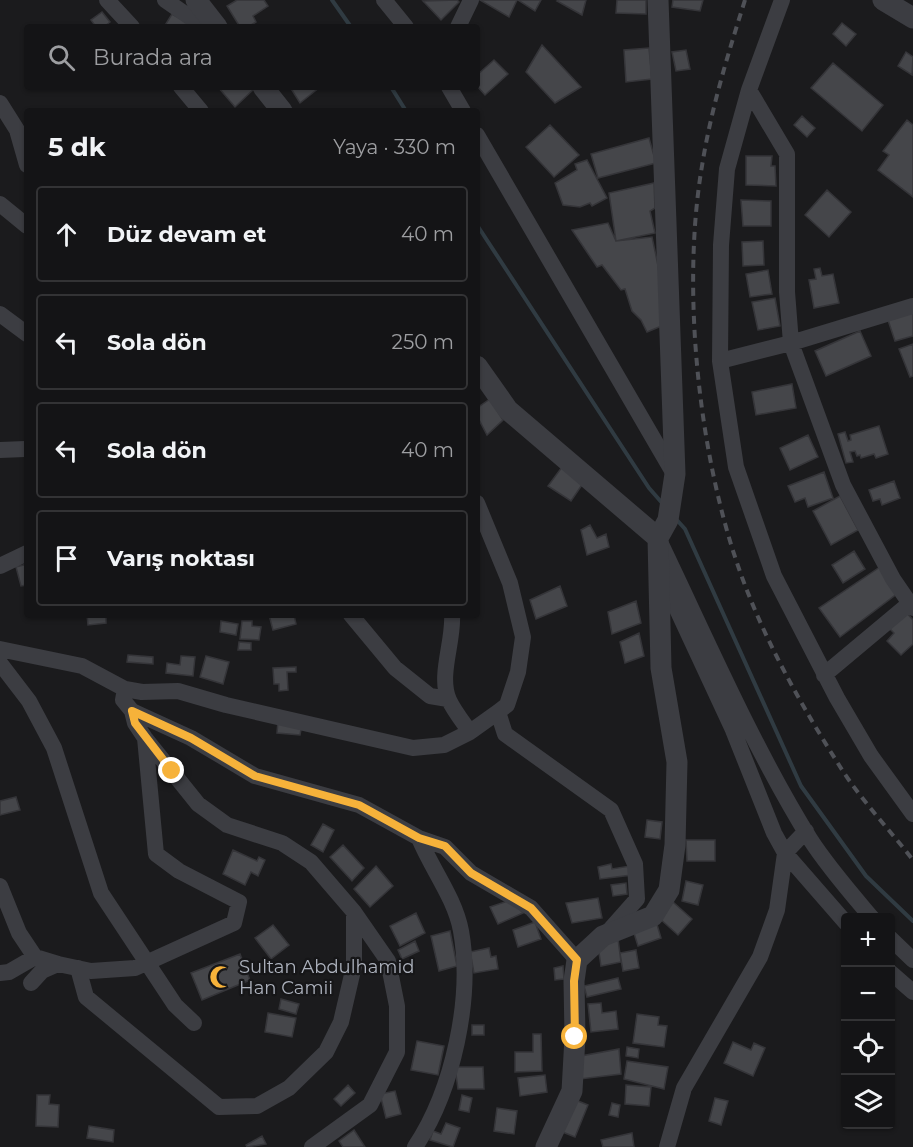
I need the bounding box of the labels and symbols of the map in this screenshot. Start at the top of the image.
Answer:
route end [158,757,184,783]
place label: Sultan Abdulhamid Han Camii [239,956,415,999]
mosque icon: Sultan Abdulhamid Han Camii [208,964,234,990]
route start [561,1023,587,1049]

